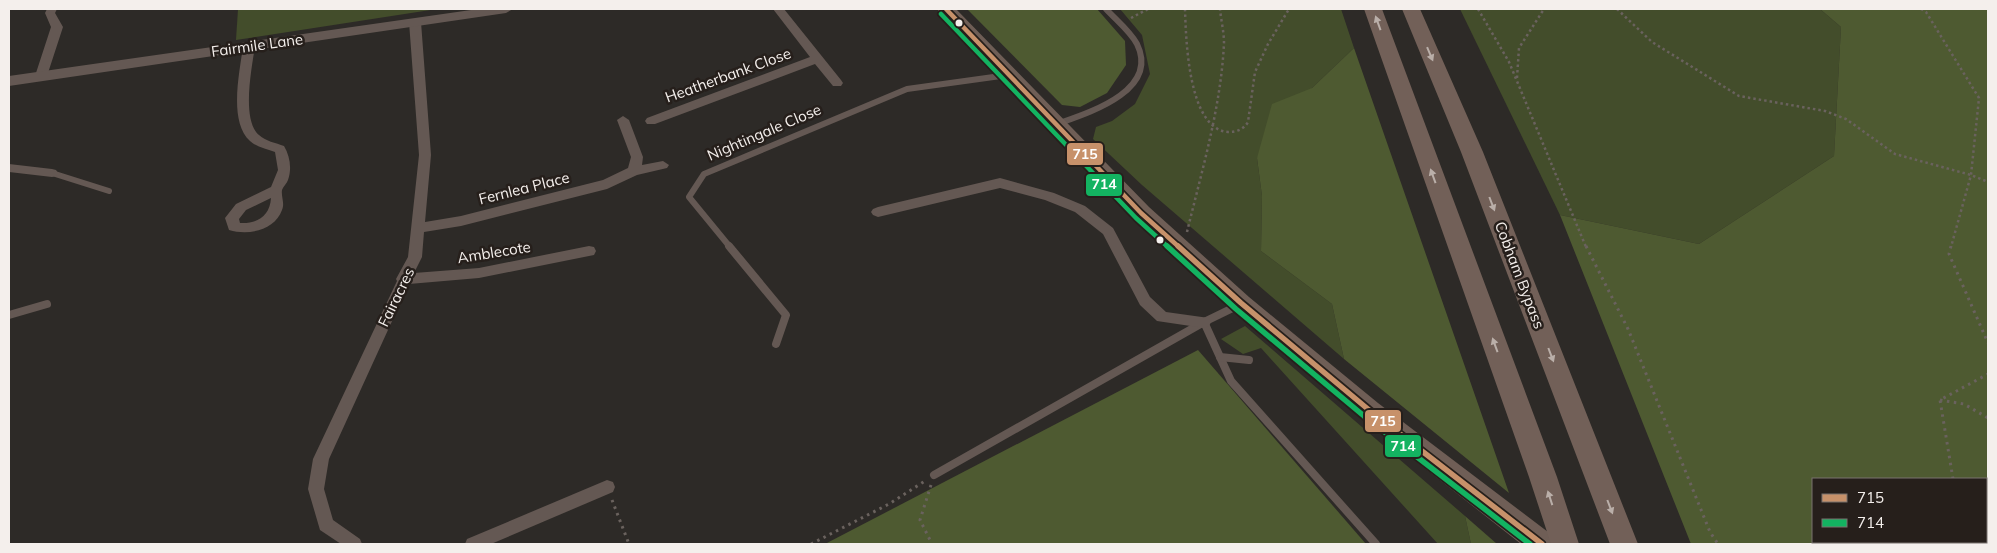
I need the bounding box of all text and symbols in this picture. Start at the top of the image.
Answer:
one-way arrow [1374,16,1381,31]
unlabelled marker [954,18,964,28]
street label: Fairmile Lane [210,29,304,61]
street label: Heatherbank Close [662,43,794,107]
one-way arrow [1426,47,1434,61]
street label: Nightingale Close [704,99,824,165]
line badge: 715 [1066,142,1104,166]
text: 715 [1072,145,1098,163]
street label: Fernlea Place [477,168,571,208]
one-way arrow [1429,168,1437,183]
line badge: 714 [1085,173,1123,197]
text: 714 [1091,175,1117,193]
one-way arrow [1488,197,1496,212]
street label: Cobham Bypass [1491,219,1549,331]
unlabelled marker [1155,235,1165,245]
street label: Amblecote [456,237,532,267]
street label: Fairacres [374,264,418,330]
one-way arrow [1491,337,1499,352]
one-way arrow [1548,348,1556,362]
line badge: 715 [1364,409,1402,433]
text: 715 [1370,412,1396,430]
line badge: 714 [1384,434,1422,458]
text: 714 [1390,437,1416,455]
legend [1812,478,1987,543]
text: 715 [1857,488,1884,507]
one-way arrow [1546,490,1554,505]
one-way arrow [1606,500,1614,515]
text: 714 [1857,513,1884,532]

